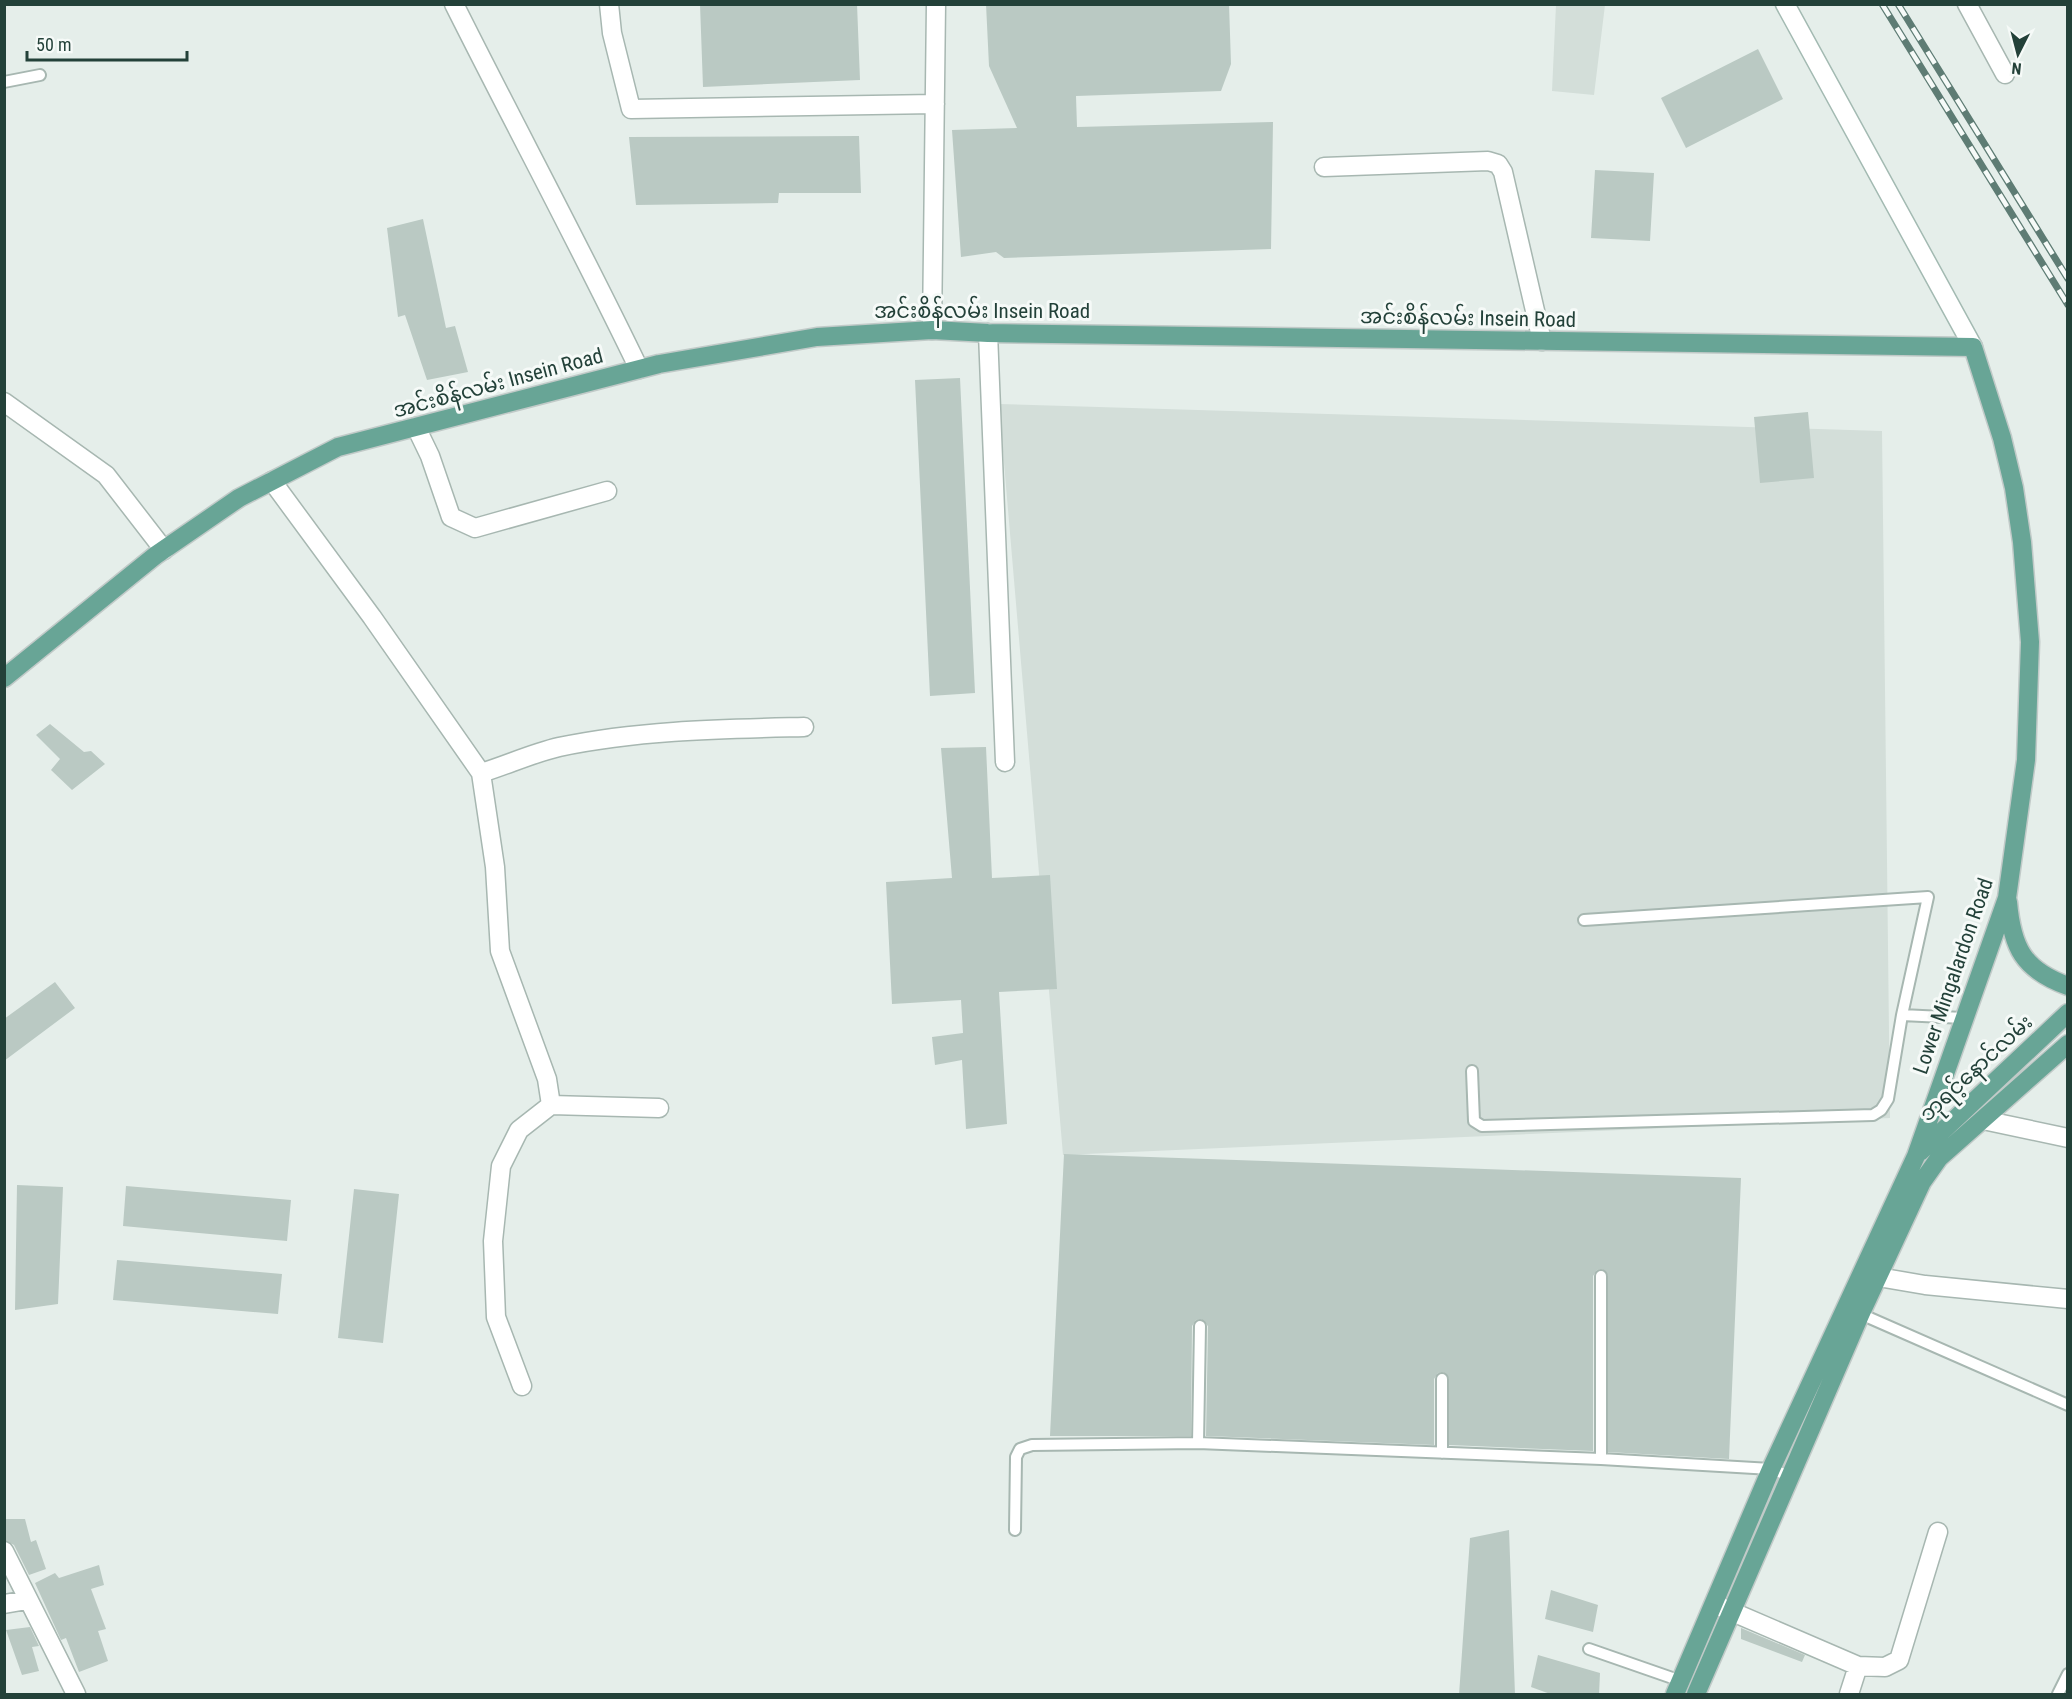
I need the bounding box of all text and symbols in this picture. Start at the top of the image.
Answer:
scale bar [27,24,188,62]
north arrow [1988,24,2048,84]
text: 50 m [36,34,71,55]
text: N [2011,58,2022,78]
street label: အင်းစိန်လမ်း Insein Road [874,295,1090,328]
street label: အင်းစိန်လမ်း Insein Road [1360,300,1576,337]
street label: အင်းစိန်လမ်း Insein Road [389,340,607,427]
street label: Lower Mingalardon Road [1908,875,1998,1077]
street label: ဘုရင့်နောင်လမ်း [1912,1007,2041,1130]

